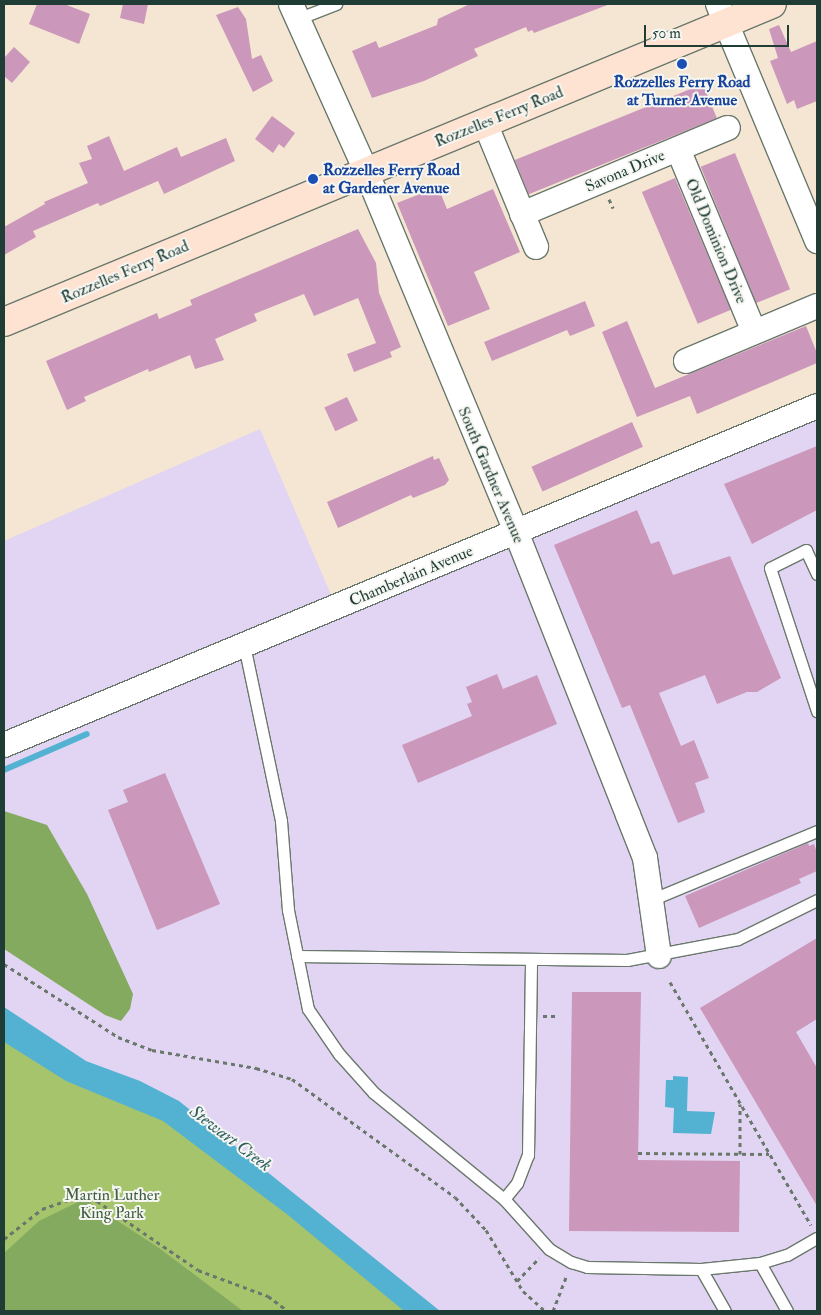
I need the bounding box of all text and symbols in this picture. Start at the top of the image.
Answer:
scale bar [646,15,791,47]
text: 50 m [652,24,681,43]
marker: Rozzelles Ferry Road at Turner Avenue [676,58,688,70]
place label: Rozzelles Ferry Road at Turner Avenue [614,72,750,110]
street label: Rozzelles Ferry Road [432,82,566,152]
street label: Savona Drive [582,146,668,196]
place label: Rozzelles Ferry Road at Gardener Avenue [323,160,460,198]
marker: Rozzelles Ferry Road at Gardener Avenue [307,173,319,185]
street label: Old Dominion Drive [681,176,751,306]
street label: Rozzelles Ferry Road [58,236,192,308]
street label: South Gardner Avenue [454,404,528,546]
street label: Chamberlain Avenue [346,541,476,611]
water label: Stewart Creek [185,1101,275,1177]
park label: Martin Luther King Park [64,1185,160,1223]

